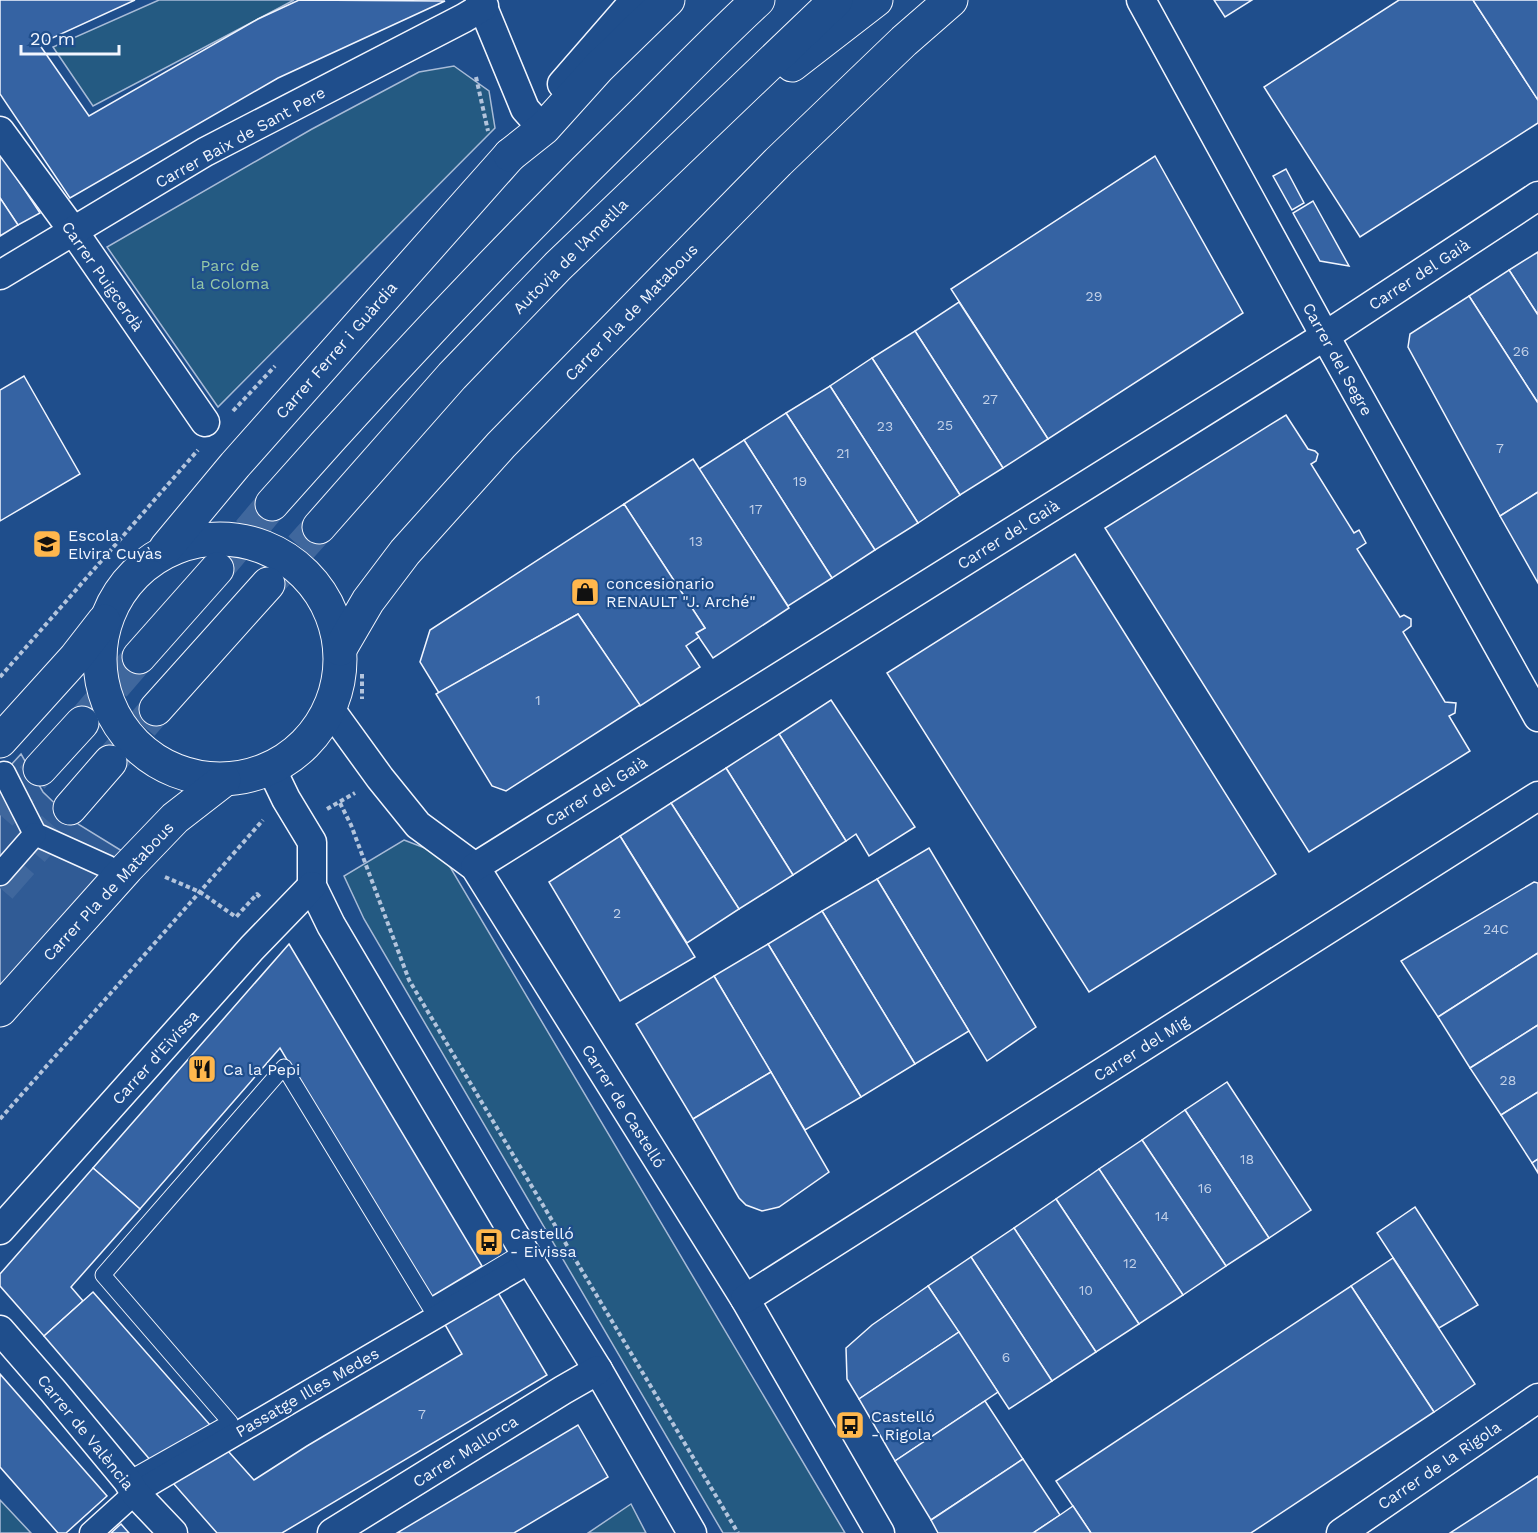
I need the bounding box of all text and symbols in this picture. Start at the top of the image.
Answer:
scale bar [21,18,118,56]
text: 20 m [30,28,75,49]
street label: Carrer Baix de Sant Pere [152,83,328,192]
street label: Autovia de l'Ametlla [509,195,632,318]
street label: Carrer Puigcerdà [58,218,148,335]
street label: Carrer del Gaià [1365,235,1473,314]
street label: Carrer Pla de Matabous [561,240,702,385]
park label: Parc de la Coloma [191,256,269,293]
street label: Carrer Ferrer i Guàrdia [272,278,401,423]
house number: 29 [1086,288,1102,304]
street label: Carrer del Segre [1299,299,1376,419]
house number: 26 [1513,343,1529,359]
house number: 27 [982,391,998,407]
house number: 25 [937,417,953,433]
house number: 23 [877,418,893,434]
house number: 7 [1496,440,1504,456]
house number: 21 [836,445,850,461]
house number: 19 [793,473,807,489]
street label: Carrer del Gaià [954,495,1063,573]
house number: 17 [749,501,763,517]
place label: Escola Elvira Cuyàs [68,526,162,563]
school or university icon: Escola Elvira Cuyàs [31,528,63,560]
house number: 13 [689,533,703,549]
place label: concesionario RENAULT "J. Arché" [606,574,756,611]
shop icon: concesionario RENAULT "J. Arché" [569,576,601,608]
house number: 1 [535,692,541,708]
street label: Carrer del Gaià [542,752,651,830]
street label: Carrer Pla de Matabous [39,818,178,965]
house number: 2 [613,905,621,921]
house number: 24C [1483,921,1509,937]
street label: Carrer d'Eivissa [108,1006,203,1108]
street label: Carrer del Mig [1090,1011,1193,1085]
street label: Carrer de Castelló [578,1041,669,1172]
restaurant icon: Ca la Pepi [186,1053,218,1085]
place label: Ca la Pepi [223,1060,300,1079]
house number: 28 [1500,1072,1516,1088]
house number: 18 [1240,1151,1254,1167]
house number: 16 [1198,1180,1212,1196]
house number: 14 [1155,1208,1169,1224]
place label: Castelló - Eivissa [510,1224,577,1261]
bus stop icon: Castelló - Eivissa [473,1226,505,1258]
house number: 12 [1123,1255,1137,1271]
house number: 10 [1079,1282,1093,1298]
street label: Passatge Illes Medes [232,1344,382,1441]
house number: 6 [1002,1349,1010,1365]
street label: Carrer de València [33,1371,138,1494]
house number: 7 [418,1406,426,1422]
place label: Castelló - Rigola [871,1407,935,1444]
bus stop icon: Castelló - Rigola [834,1409,866,1441]
street label: Carrer Mallorca [409,1412,521,1491]
street label: Carrer de la Rigola [1374,1417,1504,1514]

